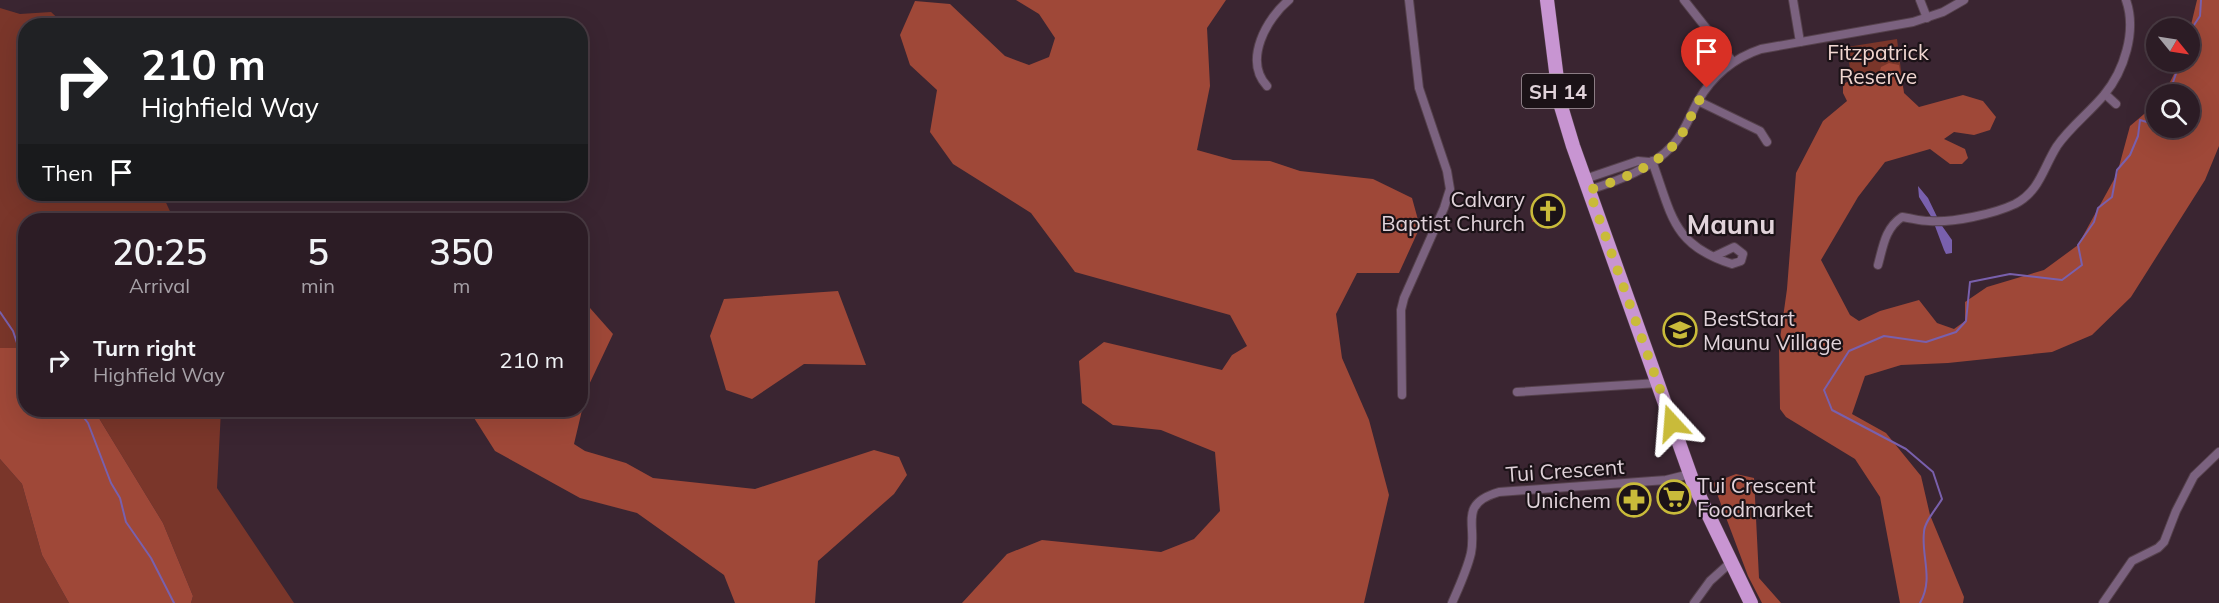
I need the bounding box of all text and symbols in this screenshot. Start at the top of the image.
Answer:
north arrow [2146,18,2200,72]
map controls [2146,18,2200,138]
pin [1681,26,1732,88]
icon: arrive [1690,35,1723,68]
text: 210 m [141,38,266,91]
park label: Fitzpatrick Reserve [1827,39,1929,89]
icon: right [42,42,120,120]
road number: SH 14 [1522,74,1594,108]
button: search [2146,84,2200,138]
text: Highfield Way [141,90,319,124]
icon: arrive [105,156,138,189]
text: Then [42,159,93,187]
place label: Calvary Baptist Church [1381,186,1525,236]
church icon: Calvary Baptist Church [1530,193,1566,229]
district label: Maunu [1687,207,1775,241]
text: 20:25 [112,229,207,274]
text: 5 [307,229,329,274]
text: 350 [429,229,494,274]
text: Arrival [129,273,190,298]
text: min [301,273,335,298]
text: m [453,273,470,298]
place label: BestStart Maunu Village [1703,305,1842,355]
school or university icon: BestStart Maunu Village [1662,312,1698,348]
text: Turn right [93,334,196,362]
icon: right [42,344,75,377]
text: 210 m [499,346,564,374]
text: Highfield Way [93,362,225,387]
position arrow [1640,391,1704,455]
street label: Tui Crescent [1505,453,1625,487]
place label: Tui Crescent Foodmarket [1697,472,1816,522]
supermarket icon: Tui Crescent Foodmarket [1656,479,1692,515]
pharmacy icon: Unichem [1616,482,1652,518]
place label: Unichem [1526,487,1611,513]

